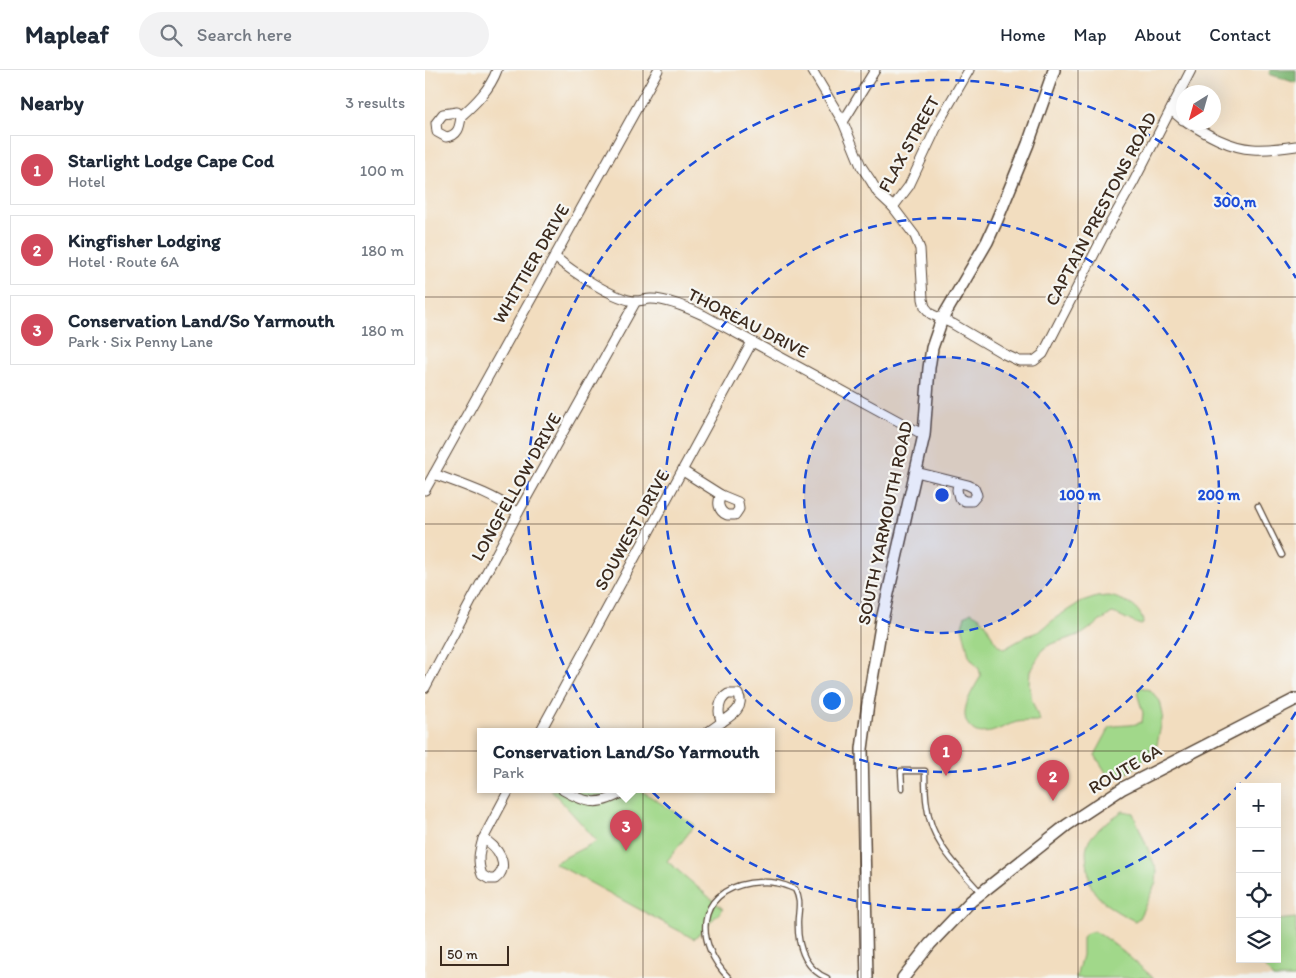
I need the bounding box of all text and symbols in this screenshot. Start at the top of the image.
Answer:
search box [139,12,489,57]
text: Mapleaf [25,20,109,49]
icon: search [157,21,185,49]
text: Search here [197,23,292,46]
text: Home [1000,24,1046,46]
text: Map [1074,24,1107,46]
text: About [1135,24,1181,46]
text: Contact [1209,24,1271,46]
north arrow [1176,85,1221,130]
text: Nearby [20,90,84,115]
street label: FLAX STREET [873,92,945,196]
text: 3 results [345,93,405,112]
street label: CAPTAIN PRESTONS ROAD [1041,108,1162,310]
text: Starlight Lodge Cape Cod [68,149,274,172]
text: 1 [33,161,41,180]
text: 100 m [360,161,404,180]
text: Hotel [68,172,105,191]
text: 300 m [1214,193,1257,211]
street label: WHITTIER DRIVE [488,200,574,328]
text: Kingfisher Lodging [68,229,221,252]
text: 2 [33,241,41,260]
text: 180 m [361,241,404,260]
text: Hotel · Route 6A [68,252,179,271]
street label: THOREAU DRIVE [684,283,812,363]
text: Conservation Land/So Yarmouth [68,309,335,332]
text: 3 [33,321,41,340]
text: 180 m [361,321,404,340]
text: Park · Six Penny Lane [68,332,213,351]
street label: LONGFELLOW DRIVE [466,409,566,565]
street label: SOUTH YARMOUTH ROAD [853,419,917,627]
street label: SOUWEST DRIVE [590,466,674,594]
centre of rings [933,486,951,504]
text: 100 m [1059,486,1101,504]
text: 200 m [1198,486,1241,504]
your location [819,688,845,714]
popup [477,728,775,793]
pin: 1 [930,735,962,776]
street label: ROUTE 6A [1084,739,1166,799]
text: Conservation Land/So Yarmouth [493,740,759,763]
pin: 2 [1037,760,1069,801]
text: Park [493,763,524,782]
map controls [1236,783,1281,963]
button: + [1236,783,1281,828]
pin: 3 [610,810,642,851]
button: − [1236,828,1281,873]
button: locate [1236,873,1281,918]
button: layers [1236,918,1281,963]
scale bar [440,943,509,966]
text: 50 m [447,946,478,963]

